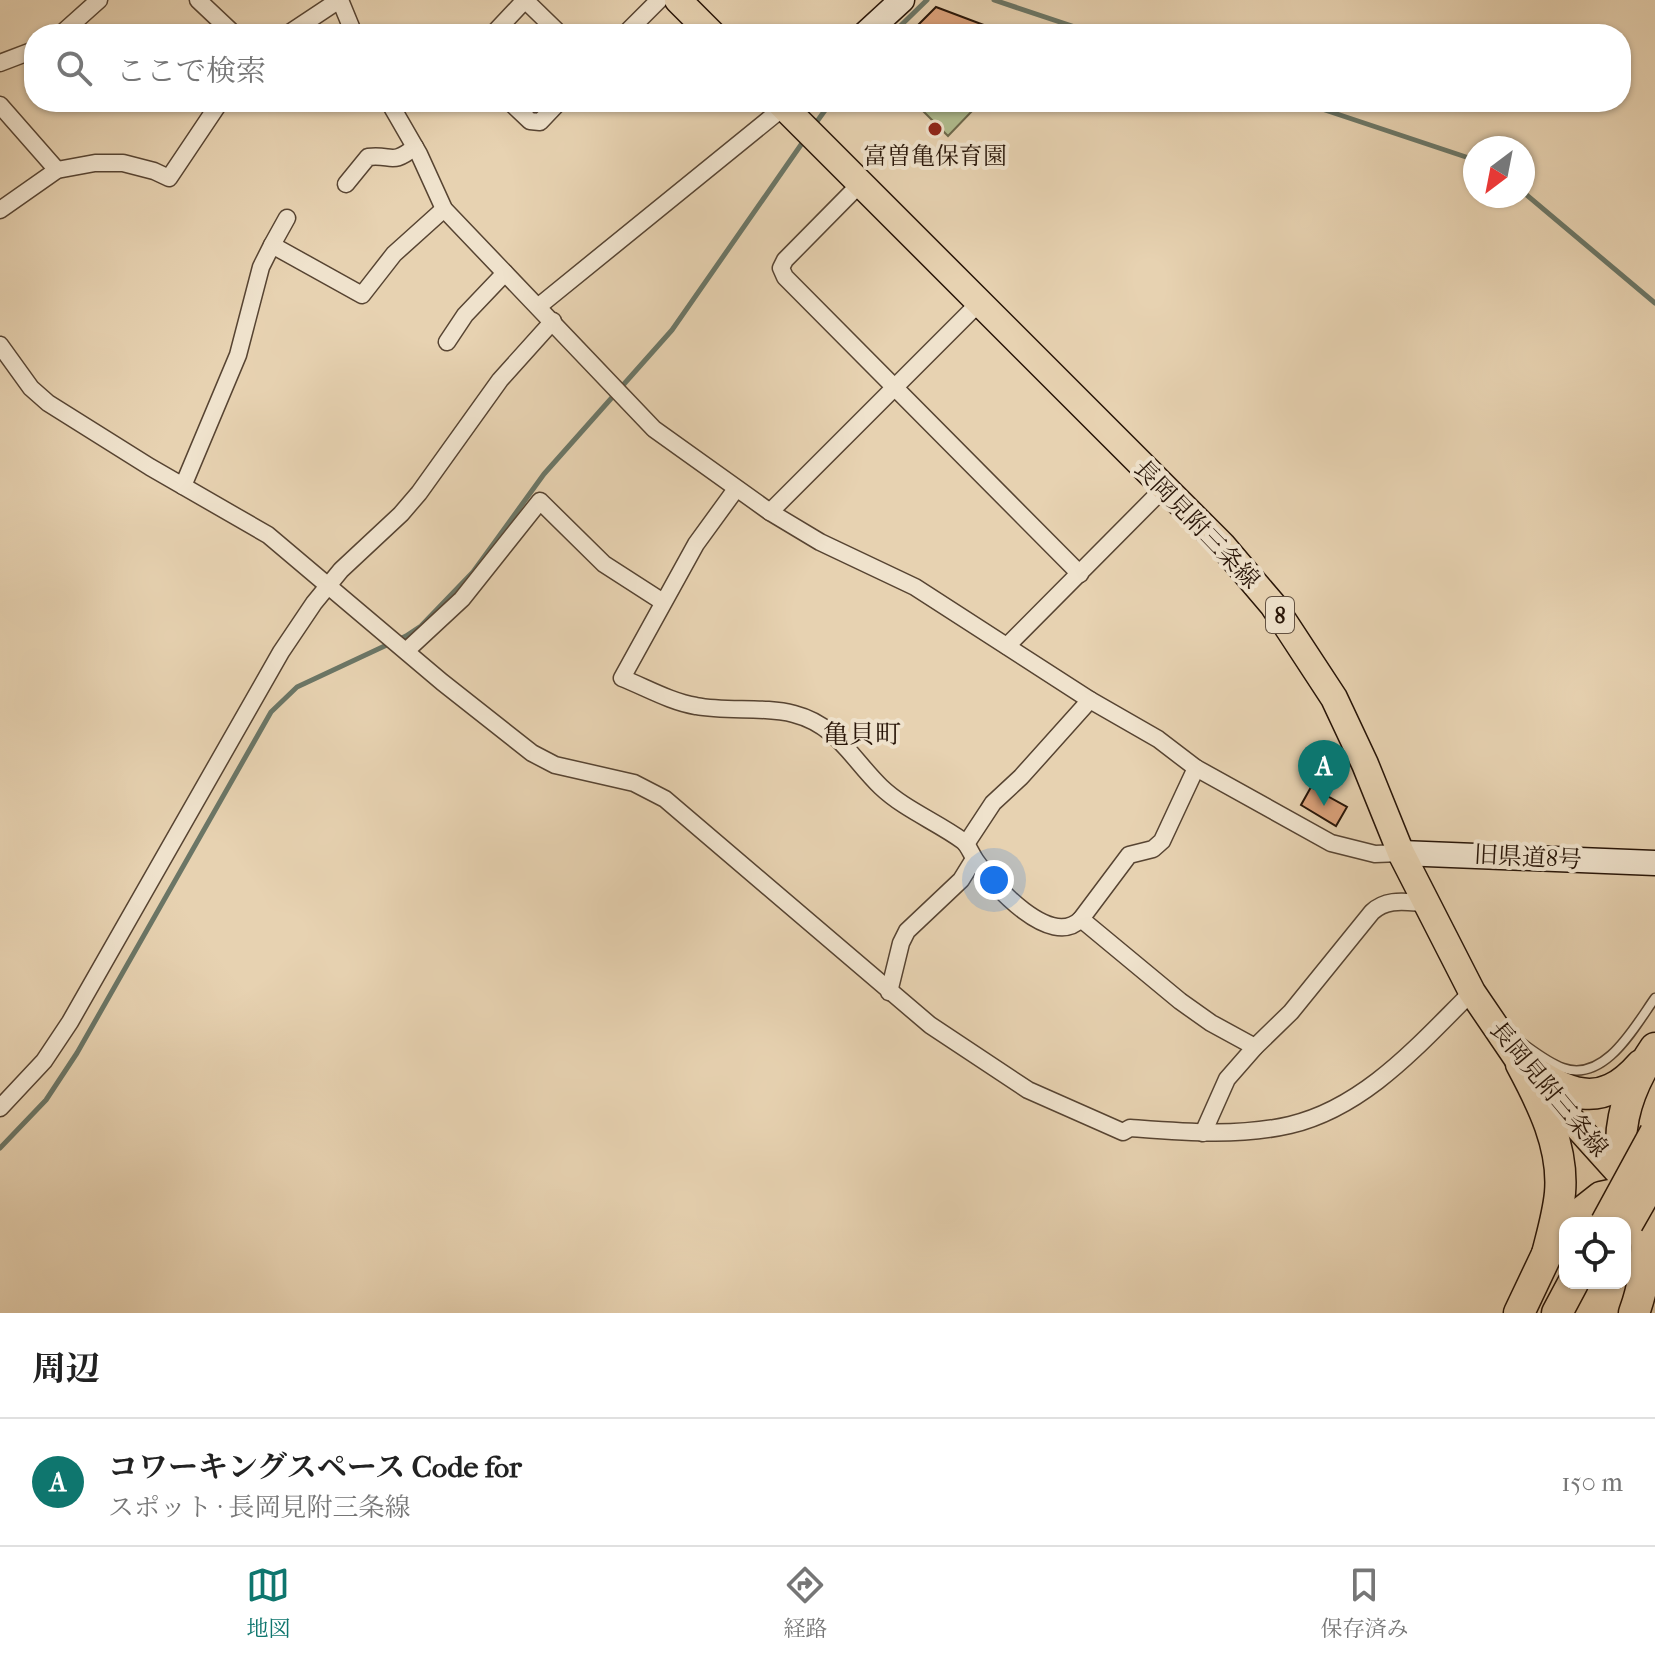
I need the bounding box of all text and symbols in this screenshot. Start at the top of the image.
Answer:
search box [24,24,1631,112]
icon: search [52,46,96,90]
text: ここで検索 [116,54,266,89]
marker: 富曽亀保育園 [926,120,944,138]
north arrow [1463,136,1535,208]
place label: 富曽亀保育園 [863,142,1007,170]
street label: 長岡見附三条線 [1129,454,1265,594]
road number: 8 [1266,597,1294,633]
district label: 亀貝町 [823,719,901,750]
pin: A [1298,740,1350,806]
street label: 旧県道8号 [1473,840,1583,874]
your location [974,860,1014,900]
street label: 長岡見附三条線 [1484,1016,1614,1162]
map controls [1559,1217,1631,1289]
button: locate [1559,1217,1631,1289]
text: 周辺 [32,1349,100,1389]
text: コワーキングスペース Code for [108,1450,522,1485]
text: A [50,1467,66,1498]
text: 150 m [1561,1467,1623,1498]
text: スポット · 長岡見附三条線 [108,1492,410,1523]
tab: 地図 [246,1563,291,1642]
tab: 経路 [783,1563,828,1642]
tab: 保存済み [1320,1563,1409,1642]

